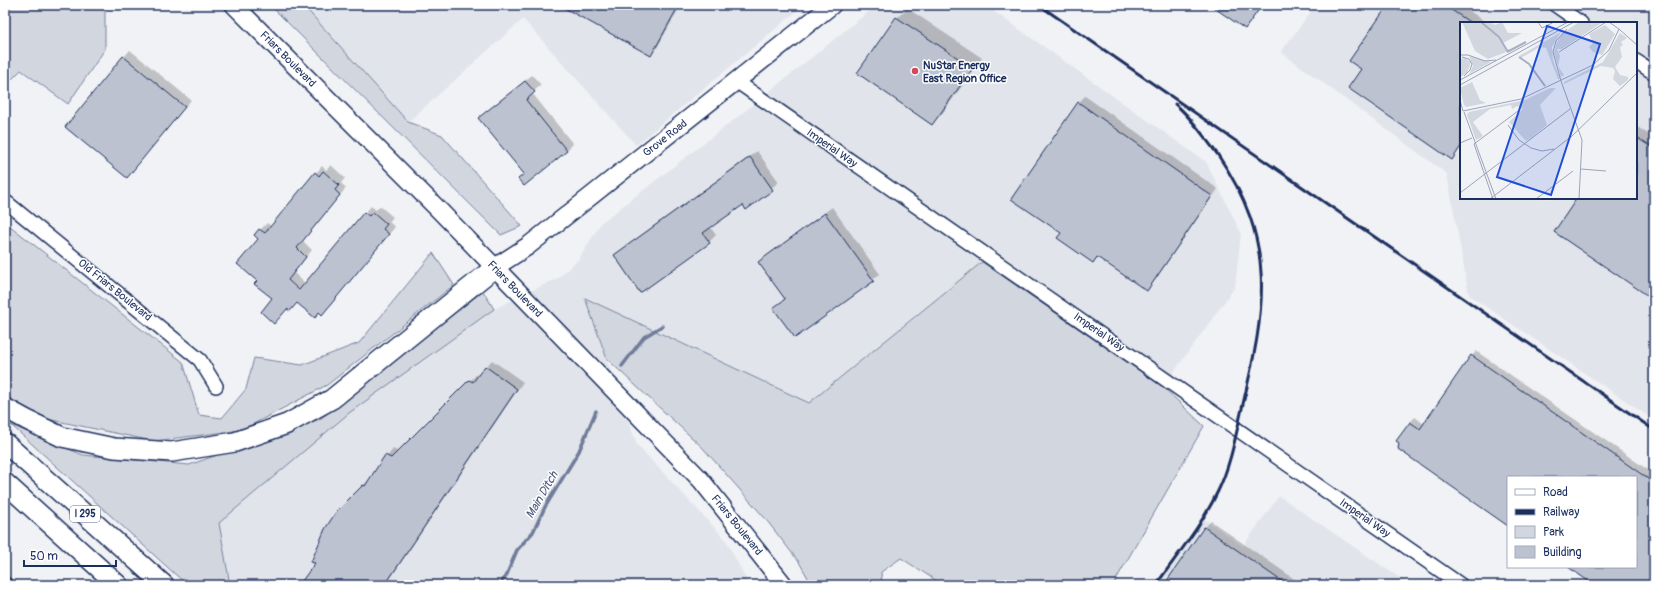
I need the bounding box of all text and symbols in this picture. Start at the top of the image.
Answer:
inset map [1460,22,1637,199]
street label: Friars Boulevard [257,28,319,90]
place label: NuStar Energy East Region Office [923,59,1007,85]
marker: NuStar Energy East Region Office [910,66,920,76]
street label: Grove Road [640,117,690,159]
street label: Imperial Way [804,126,860,170]
street label: Old Friars Boulevard [76,256,154,324]
street label: Friars Boulevard [485,258,545,320]
street label: Imperial Way [1071,310,1127,354]
water label: Main Ditch [523,468,562,521]
legend [1507,476,1637,568]
text: Road [1543,485,1568,500]
street label: Friars Boulevard [709,492,765,558]
street label: Imperial Way [1337,496,1393,540]
text: Railway [1543,505,1579,520]
road number: I 295 [70,506,100,522]
text: Park [1543,525,1564,540]
scale bar [24,542,116,568]
text: Building [1543,545,1582,560]
text: 50 m [30,549,58,564]

